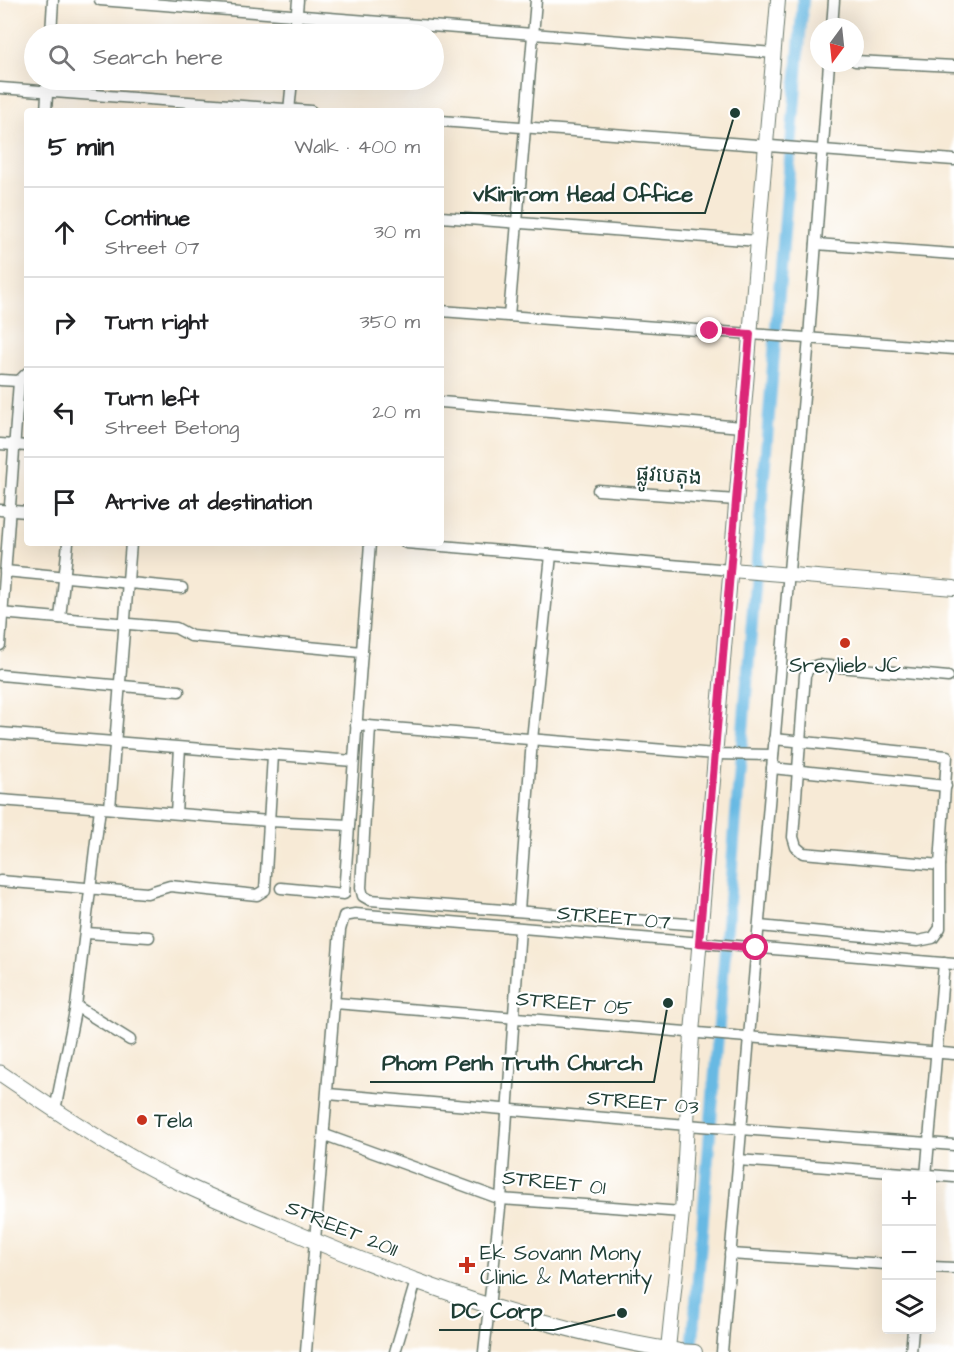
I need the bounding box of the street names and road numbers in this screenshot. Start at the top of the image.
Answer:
street label: ផ្លូវបេតុង [635,459,703,496]
street label: STREET 07 [556,898,672,937]
street label: STREET 05 [515,984,633,1023]
street label: STREET 03 [586,1083,700,1122]
street label: STREET 01 [501,1163,607,1202]
street label: STREET 2011 [281,1193,402,1264]

